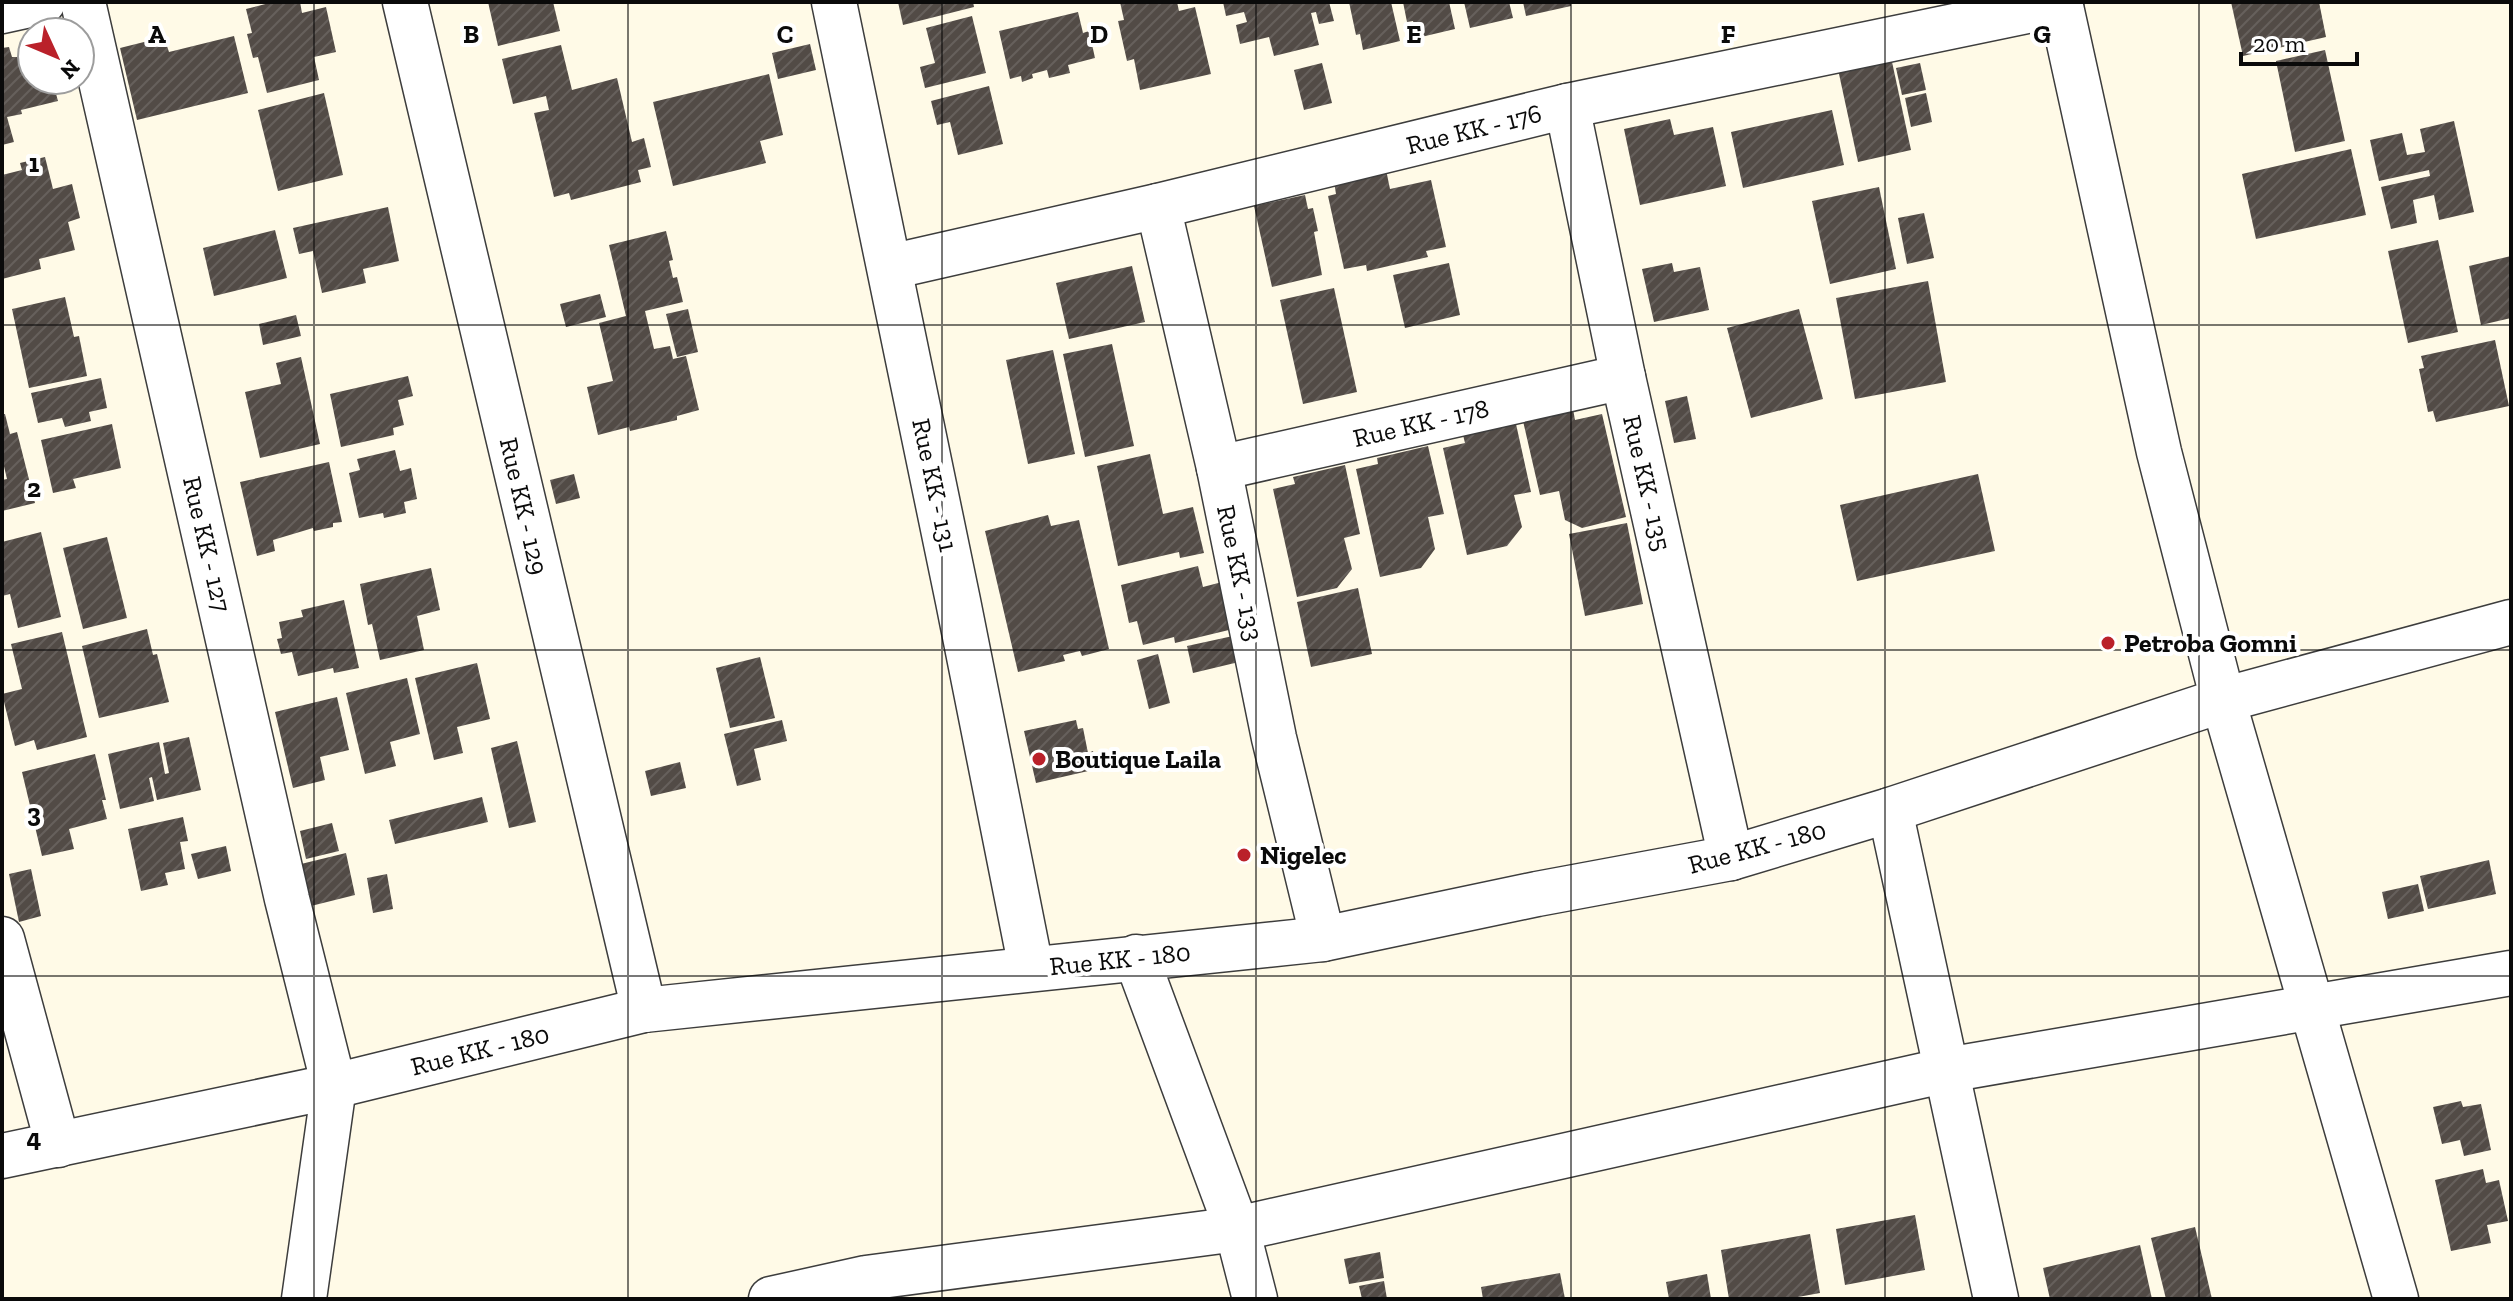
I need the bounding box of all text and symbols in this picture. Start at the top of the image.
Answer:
north arrow [16,16,96,96]
scale bar [2241,16,2357,66]
text: A [148,18,166,50]
text: B [463,18,479,50]
text: C [777,18,793,50]
text: D [1090,18,1108,50]
text: E [1406,18,1422,50]
text: F [1721,18,1736,50]
text: G [2033,18,2051,50]
text: 20 m [2253,29,2306,58]
text: N [54,54,86,85]
street label: Rue KK - 176 [1403,97,1545,161]
text: 1 [29,147,40,179]
street label: Rue KK - 178 [1350,392,1492,454]
street label: Rue KK - 135 [1616,412,1678,554]
street label: Rue KK - 131 [905,415,965,555]
street label: Rue KK - 129 [493,434,555,578]
text: 2 [27,472,41,504]
street label: Rue KK - 127 [176,473,238,615]
street label: Rue KK - 133 [1210,502,1270,644]
place label: Petroba Gomni [2124,627,2297,659]
marker: Petroba Gomni [2099,634,2117,652]
place label: Boutique Laila [1055,743,1221,775]
marker: Boutique Laila [1030,750,1048,768]
text: 3 [27,797,41,829]
street label: Rue KK - 180 [1684,813,1830,881]
place label: Nigelec [1260,839,1347,871]
marker: Nigelec [1235,846,1253,864]
street label: Rue KK - 180 [1048,936,1192,982]
street label: Rue KK - 180 [407,1017,553,1083]
text: 4 [27,1122,42,1154]

